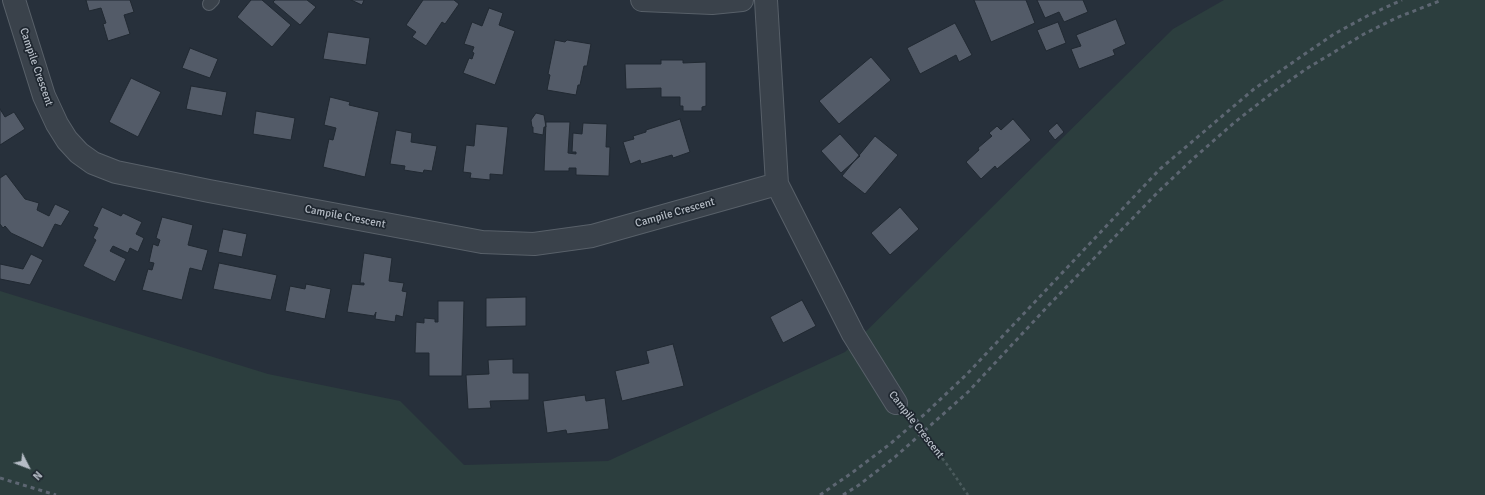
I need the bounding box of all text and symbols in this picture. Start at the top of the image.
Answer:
street label: Campile Crescent [16,26,56,108]
street label: Campile Crescent [634,195,716,231]
street label: Campile Crescent [303,203,387,231]
street label: Campile Crescent [886,389,946,461]
north arrow [8,447,48,487]
text: N [30,468,45,483]

